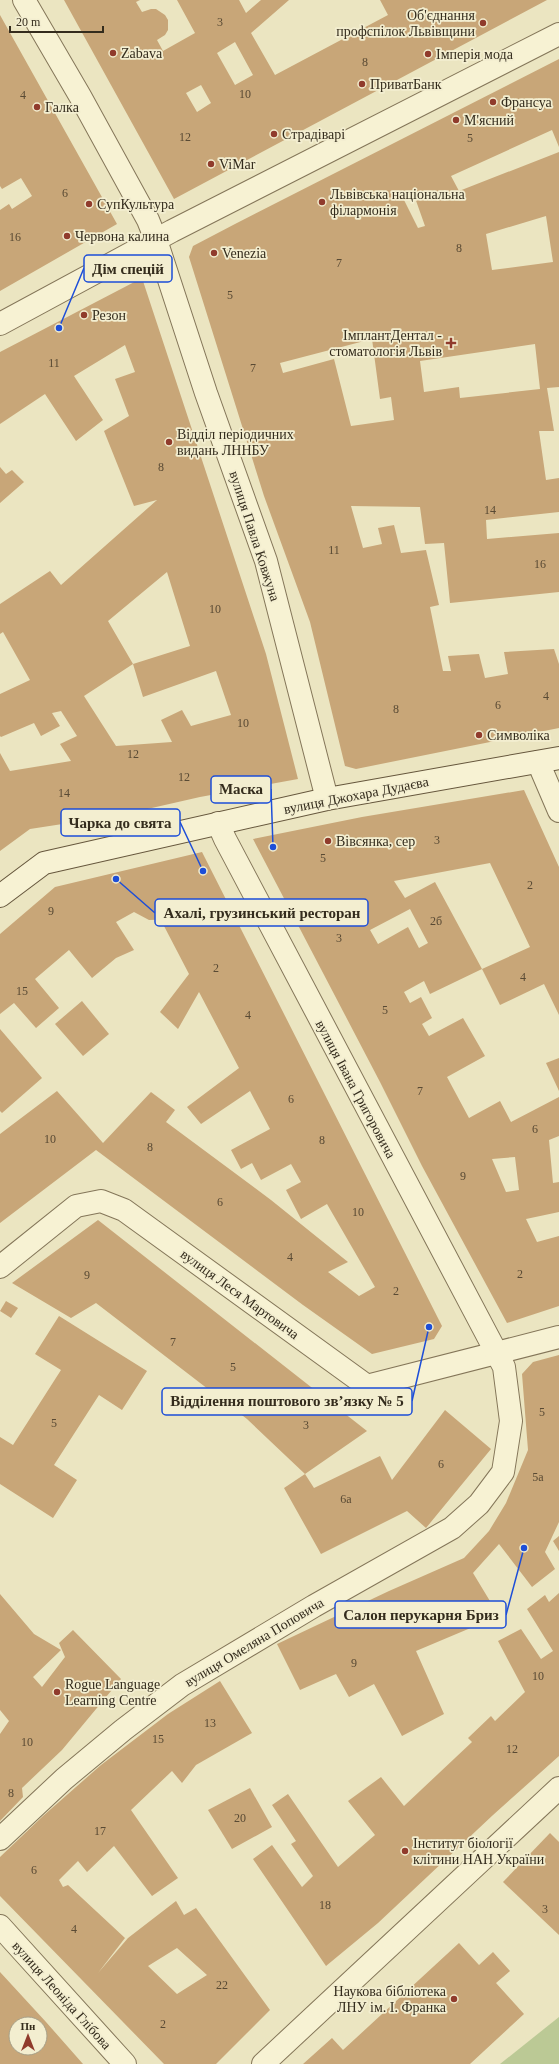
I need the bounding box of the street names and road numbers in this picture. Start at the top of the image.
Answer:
street label: вулиця Павла Ковжуна [226,469,283,604]
street label: вулиця Джохара Дудаєва [282,774,431,817]
street label: вулиця Івана Григоровича [313,1018,399,1162]
street label: вулиця Леся Мартовича [178,1247,302,1343]
street label: вулиця Омеляна Поповича [182,1595,327,1690]
street label: вулиця Леоніда Глібова [9,1938,115,2053]

